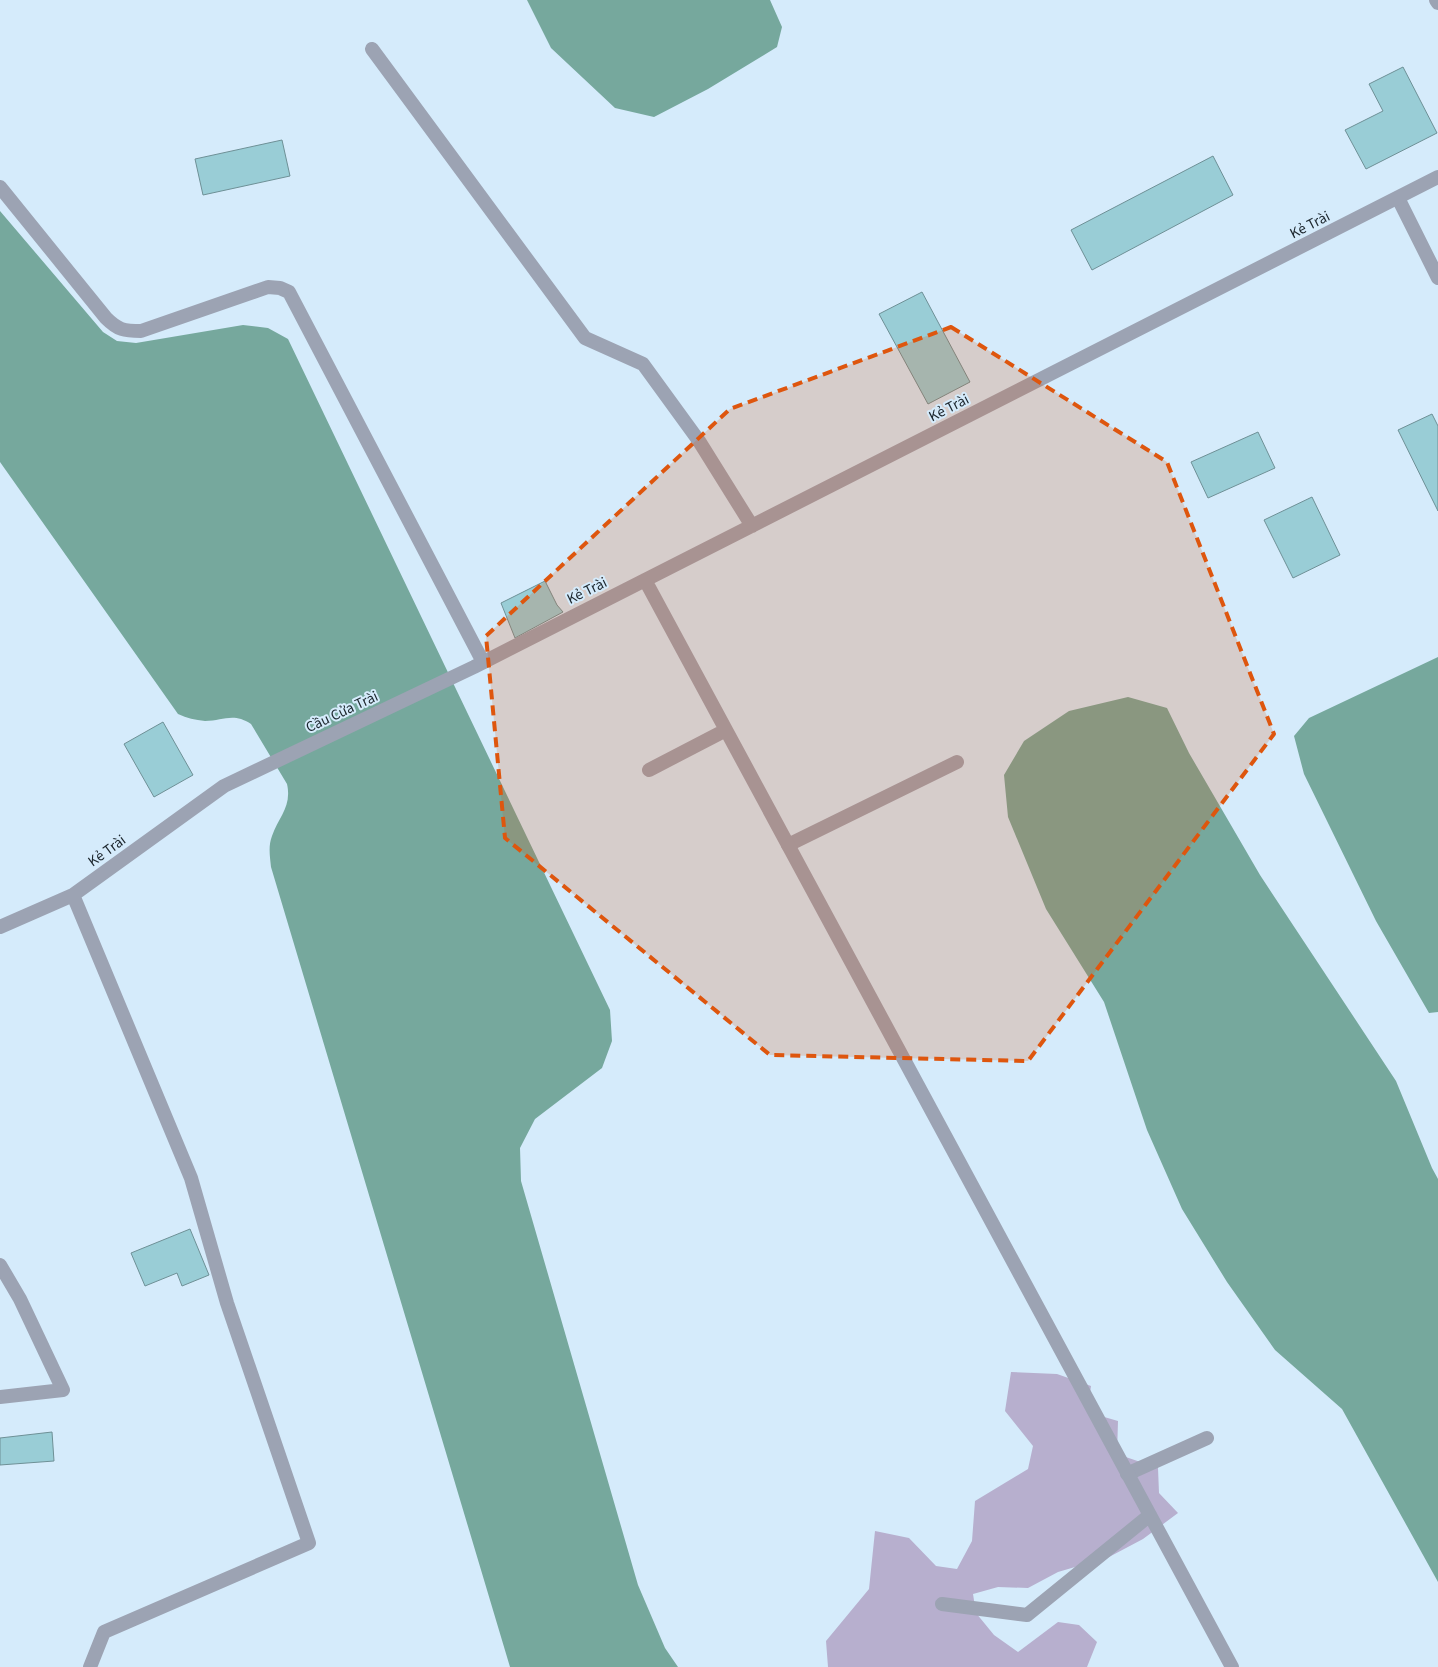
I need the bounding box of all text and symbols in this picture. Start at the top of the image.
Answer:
street label: Kẻ Trài [1286,206,1334,244]
street label: Kẻ Trài [925,389,973,427]
street label: Kẻ Trài [563,572,611,610]
street label: Cầu Cửa Trài [302,686,382,738]
street label: Kẻ Trài [84,830,130,872]

